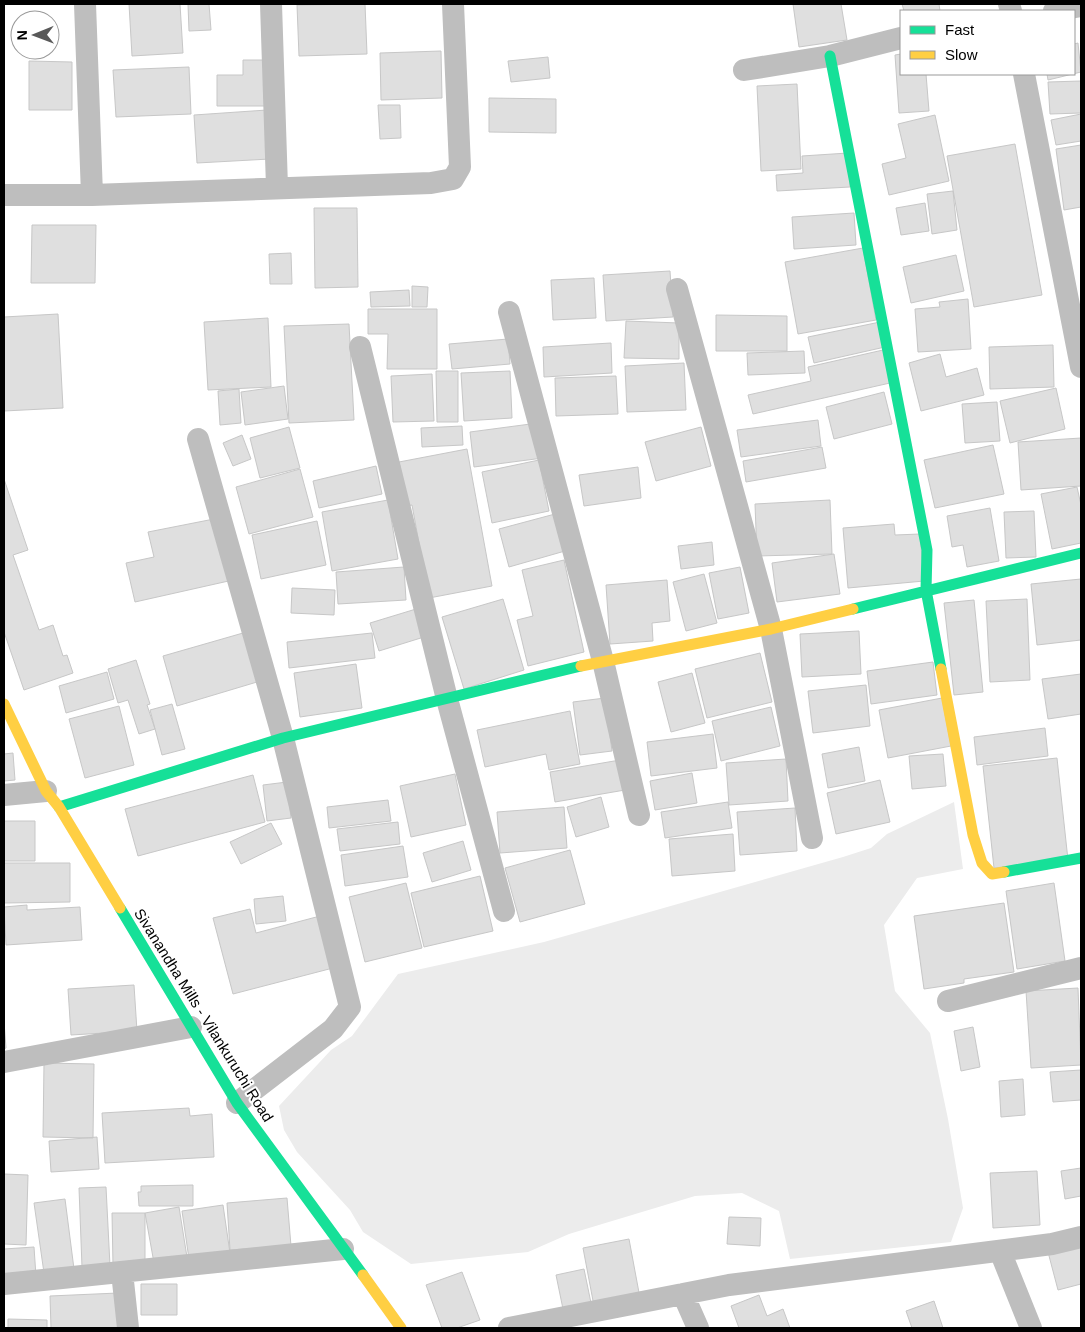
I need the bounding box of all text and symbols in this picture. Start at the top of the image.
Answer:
north arrow [10,10,60,60]
legend [900,10,1075,75]
text: Fast [945,21,975,38]
text: N [14,30,30,40]
text: Slow [945,46,978,63]
street label: Sivanandha Mills - Vilankuruchi Road [131,905,277,1125]

